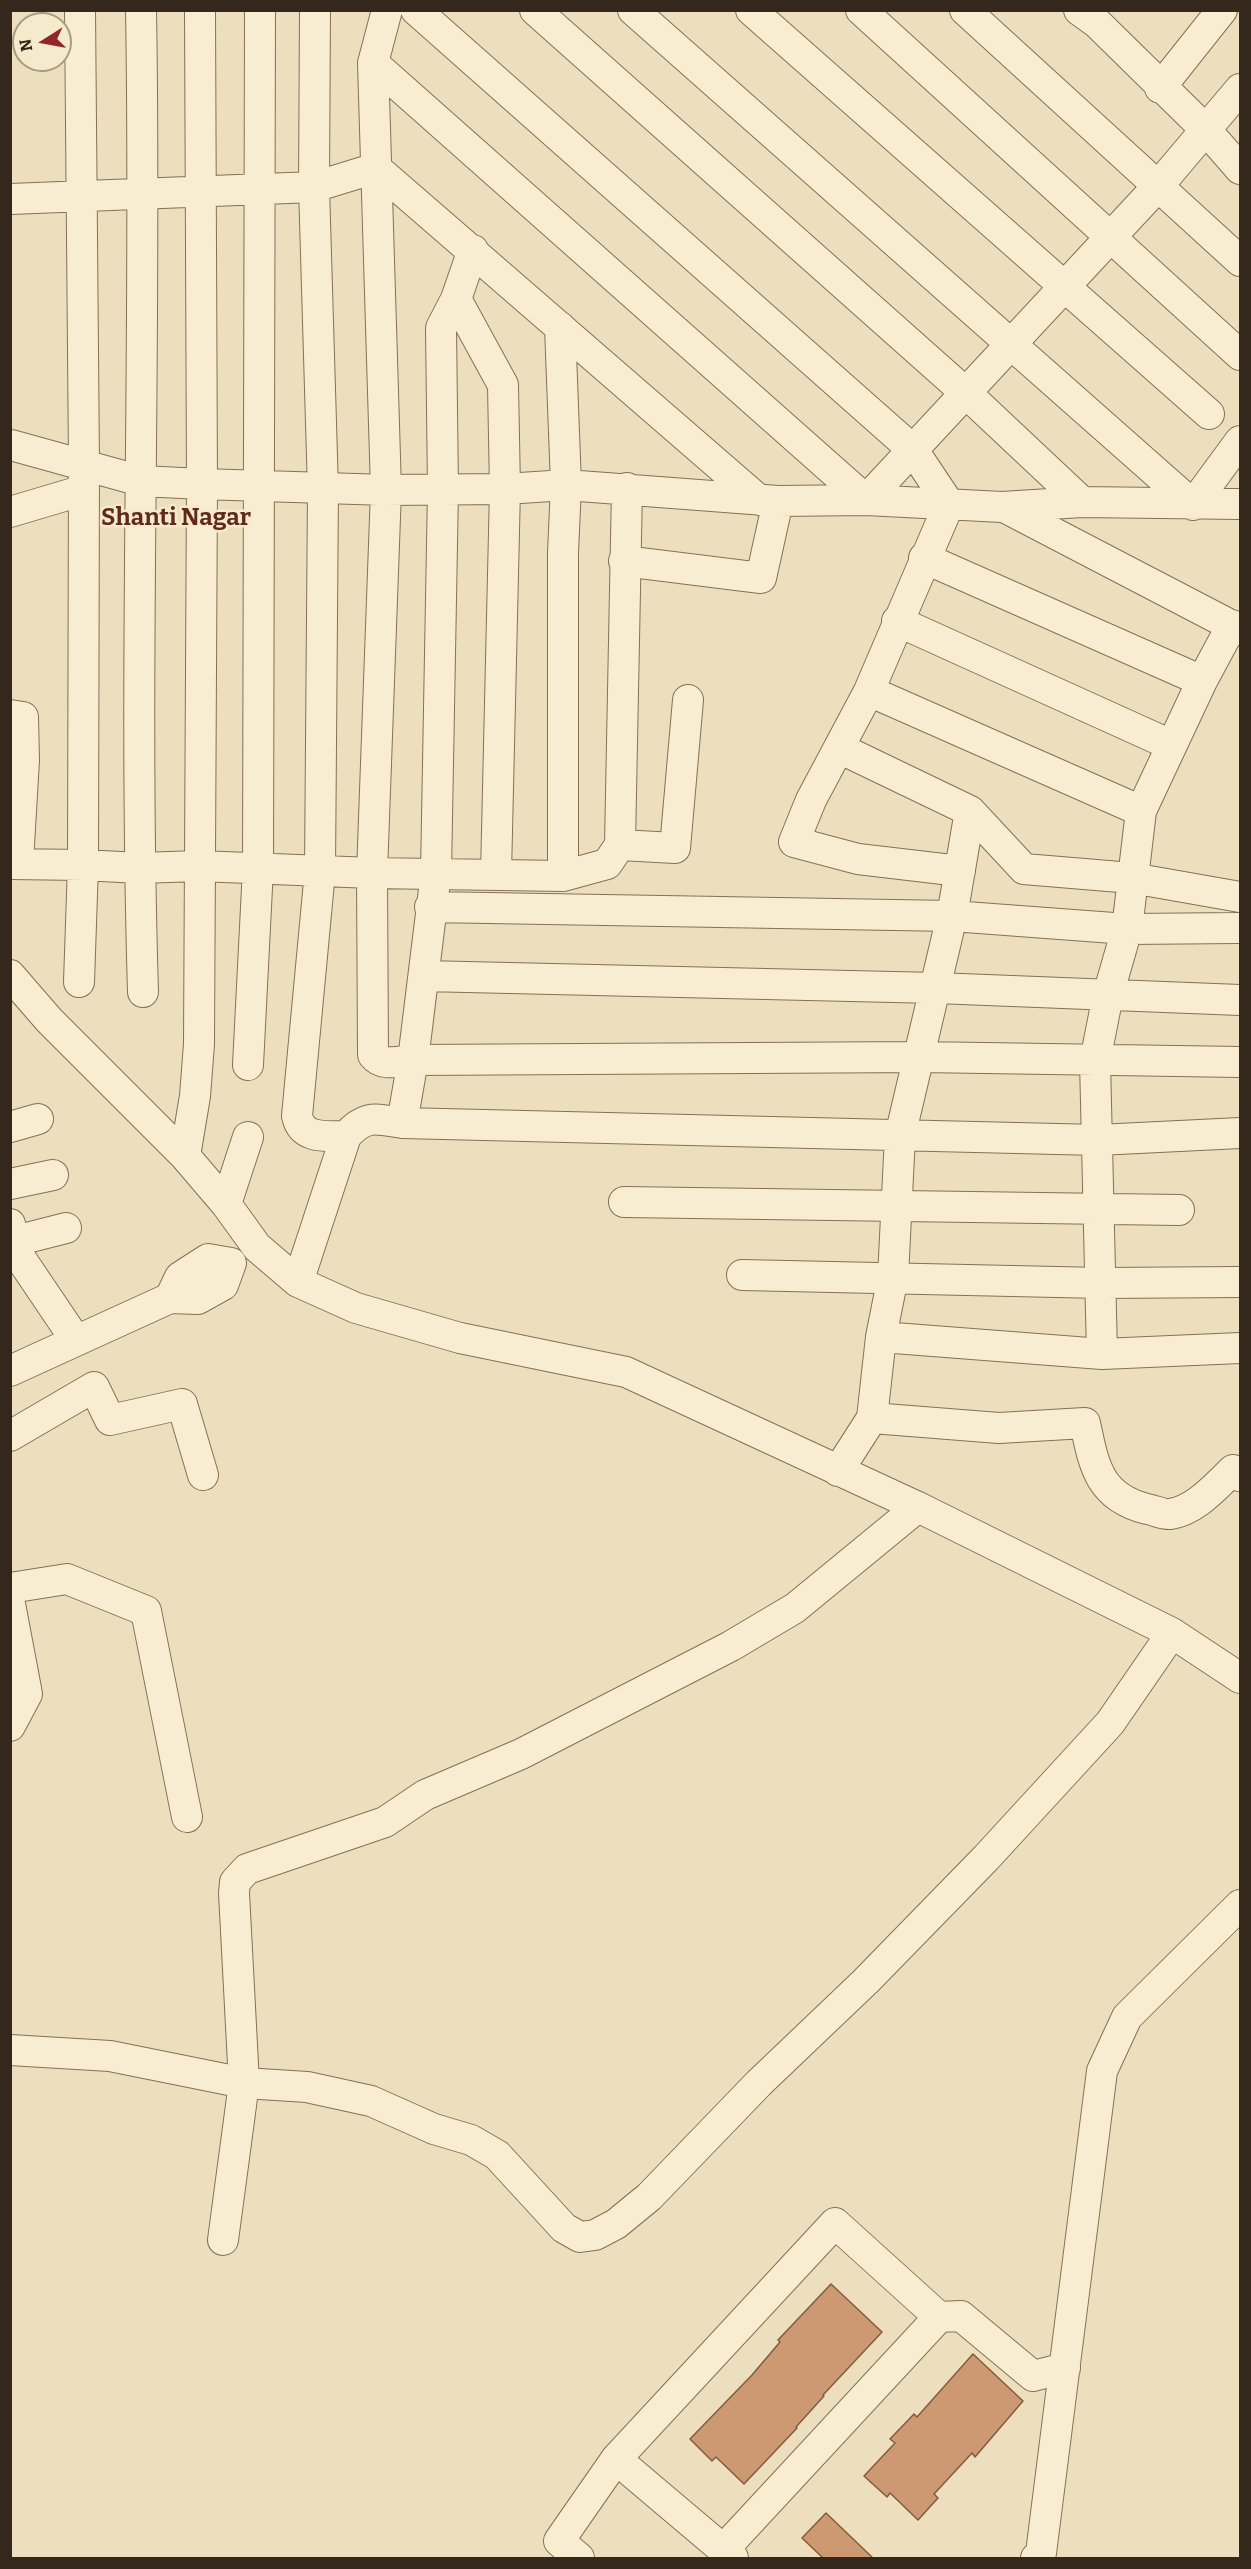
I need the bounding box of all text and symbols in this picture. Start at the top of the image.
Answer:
north arrow [12,12,72,72]
text: N [15,37,36,53]
district label: Shanti Nagar [101,504,251,532]

